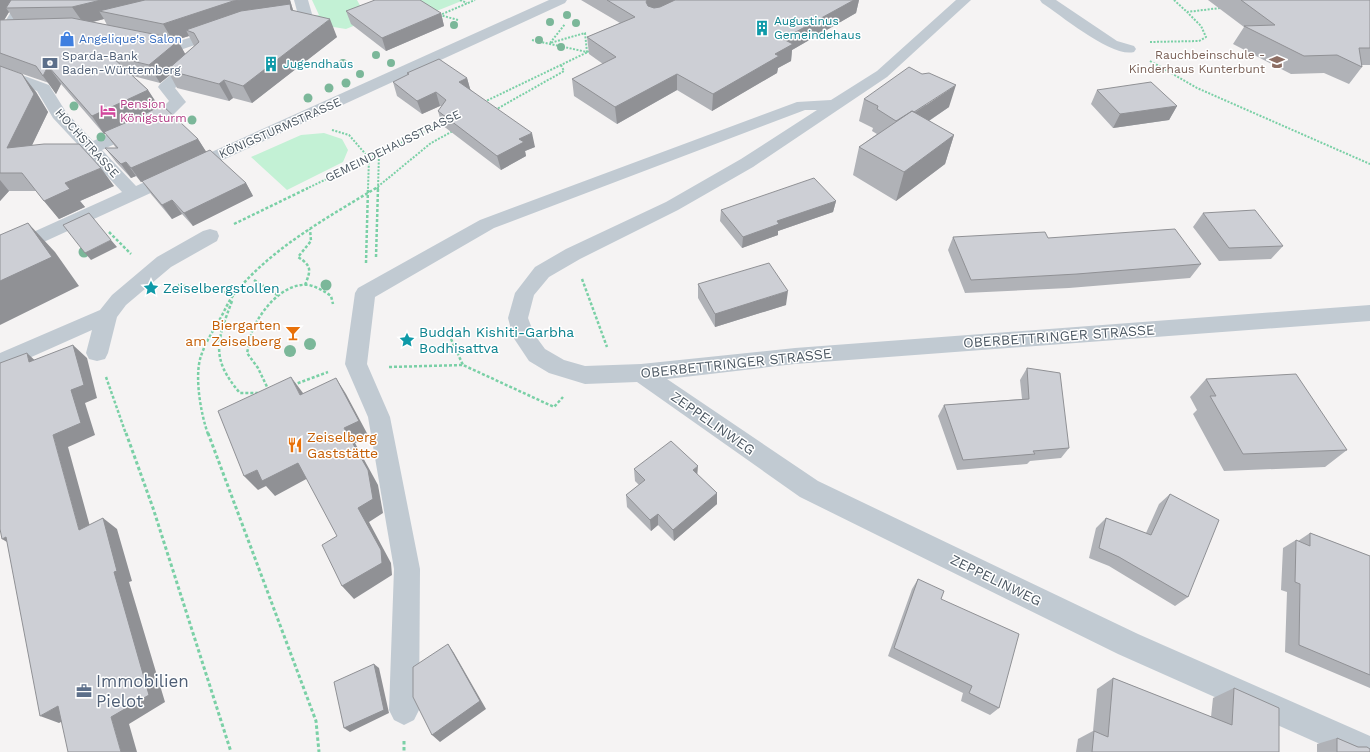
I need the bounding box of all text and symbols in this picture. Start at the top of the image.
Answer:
place label: Augustinus Gemeindehaus [774,14,861,42]
building icon: Augustinus Gemeindehaus [753,19,771,37]
shop icon: Angelique's Salon [58,30,76,48]
place label: Angelique's Salon [79,32,182,46]
place label: Rauchbeinschule - Kinderhaus Kunterbunt [1129,48,1265,76]
place label: Sparda-Bank Baden-Württemberg [62,49,181,77]
school or university icon: Rauchbeinschule - Kinderhaus Kunterbunt [1268,53,1286,71]
bank icon: Sparda-Bank Baden-Württemberg [41,54,59,72]
building icon: Jugendhaus [262,55,280,73]
place label: Jugendhaus [283,57,353,71]
street label: KÖNIGSTURMSTRASSE [217,95,344,161]
place label: Pension Königsturm [120,97,187,125]
hotel icon: Pension Königsturm [99,102,117,120]
street label: HOCHSTRASSE [52,106,122,181]
street label: GEMEINDEHAUSSTRASSE [323,107,463,185]
place icon: Zeiselbergstollen [142,279,160,297]
place label: Zeiselbergstollen [163,280,280,296]
place label: Biergarten am Zeiselberg [185,317,282,349]
street label: OBERBETTRINGER STRASSE [963,321,1155,351]
bar icon: Biergarten am Zeiselberg [284,324,302,342]
place label: Buddah Kishiti-Garbha Bodhisattva [419,324,574,356]
place icon: Buddah Kishiti-Garbha Bodhisattva [398,331,416,349]
street label: OBERBETTRINGER STRASSE [640,345,832,381]
street label: ZEPPELINWEG [668,388,758,458]
place label: Zeiselberg Gaststätte [307,429,378,461]
restaurant icon: Zeiselberg Gaststätte [286,436,304,454]
street label: ZEPPELINWEG [948,551,1044,609]
place label: Immobilien Pielot [96,671,189,711]
office icon: Immobilien Pielot [75,682,93,700]

